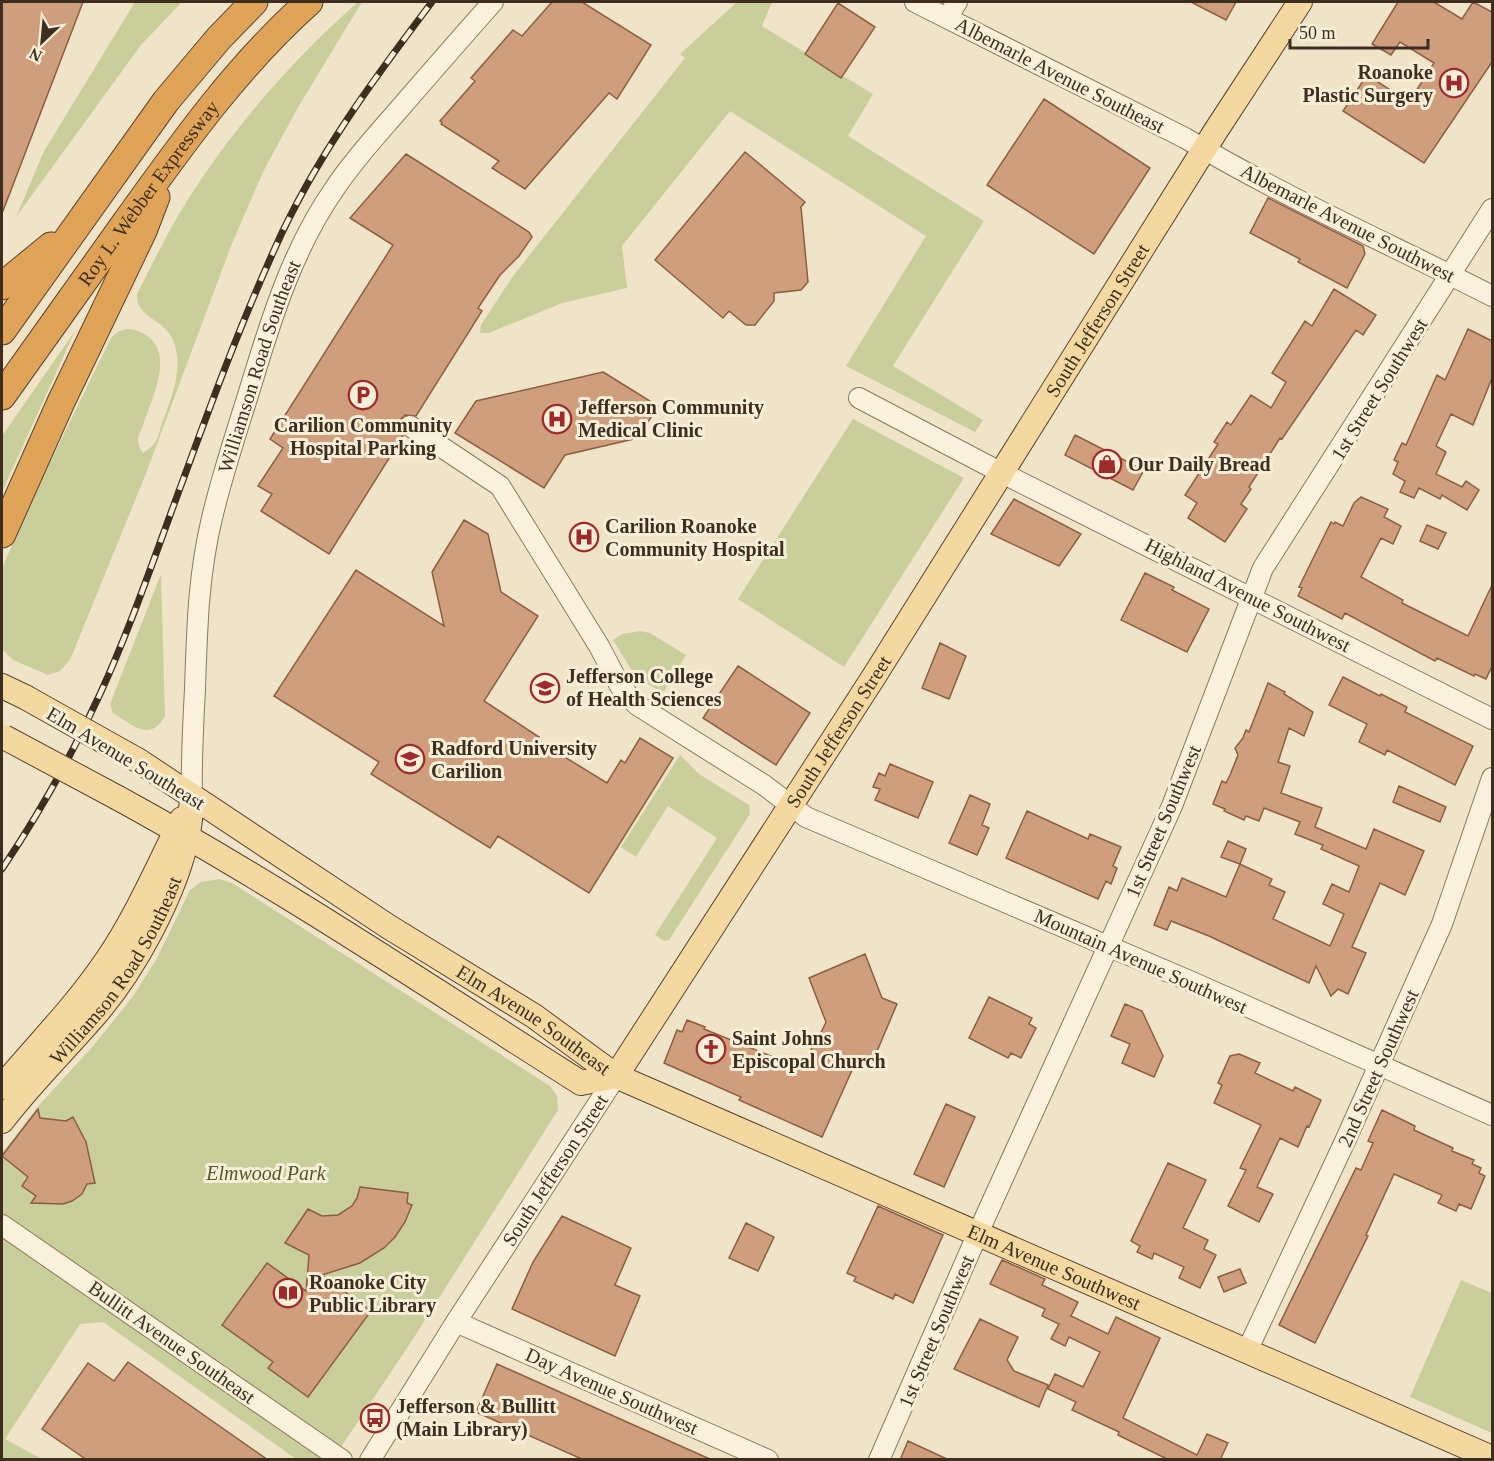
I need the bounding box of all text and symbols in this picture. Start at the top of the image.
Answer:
north arrow [12,12,72,72]
scale bar [1290,12,1428,50]
street label: Albemarle Avenue Southeast [952,13,1169,138]
text: 50 m [1299,23,1336,43]
text: N [26,45,45,65]
place label: Roanoke Plastic Surgery [1302,61,1433,107]
hospital icon: Roanoke Plastic Surgery [1438,67,1470,99]
street label: Roy L. Webber Expressway [73,96,224,290]
street label: Albemarle Avenue Southwest [1237,159,1459,287]
street label: South Jefferson Street [1041,239,1154,401]
street label: Williamson Road Southeast [214,256,305,475]
street label: 1st Street Southwest [1326,314,1432,464]
parking icon: Carilion Community Hospital Parking [347,379,379,411]
place label: Jefferson Community Medical Clinic [578,396,764,441]
hospital icon: Jefferson Community Medical Clinic [541,403,573,435]
place label: Carilion Community Hospital Parking [274,414,452,460]
shop icon: Our Daily Bread [1091,448,1123,480]
place label: Our Daily Bread [1128,453,1271,476]
place label: Carilion Roanoke Community Hospital [605,515,785,561]
hospital icon: Carilion Roanoke Community Hospital [568,521,600,553]
street label: Highland Avenue Southwest [1141,534,1355,658]
street label: South Jefferson Street [781,651,896,812]
place label: Jefferson College of Health Sciences [566,665,722,710]
school or university icon: Jefferson College of Health Sciences [529,672,561,704]
street label: Elm Avenue Southeast [43,702,209,814]
place label: Radford University Carilion [431,737,597,782]
street label: 1st Street Southwest [1121,741,1205,900]
school or university icon: Radford University Carilion [394,743,426,775]
street label: Williamson Road Southeast [45,873,186,1069]
street label: Mountain Avenue Southwest [1031,904,1251,1018]
street label: Elm Avenue Southeast [453,960,615,1080]
street label: 2nd Street Southwest [1333,985,1423,1150]
place label: Saint Johns Episcopal Church [732,1027,886,1073]
church icon: Saint Johns Episcopal Church [695,1033,727,1065]
street label: South Jefferson Street [498,1090,612,1250]
park label: Elmwood Park [205,1162,327,1184]
street label: Elm Avenue Southwest [964,1220,1145,1315]
street label: 1st Street Southwest [894,1251,978,1410]
place label: Roanoke City Public Library [309,1271,436,1317]
street label: Bullitt Avenue Southeast [84,1276,260,1408]
library icon: Roanoke City Public Library [272,1277,304,1309]
street label: Day Avenue Southwest [522,1343,702,1440]
place label: Jefferson & Bullitt (Main Library) [396,1395,556,1441]
bus stop icon: Jefferson & Bullitt (Main Library) [359,1402,391,1434]

